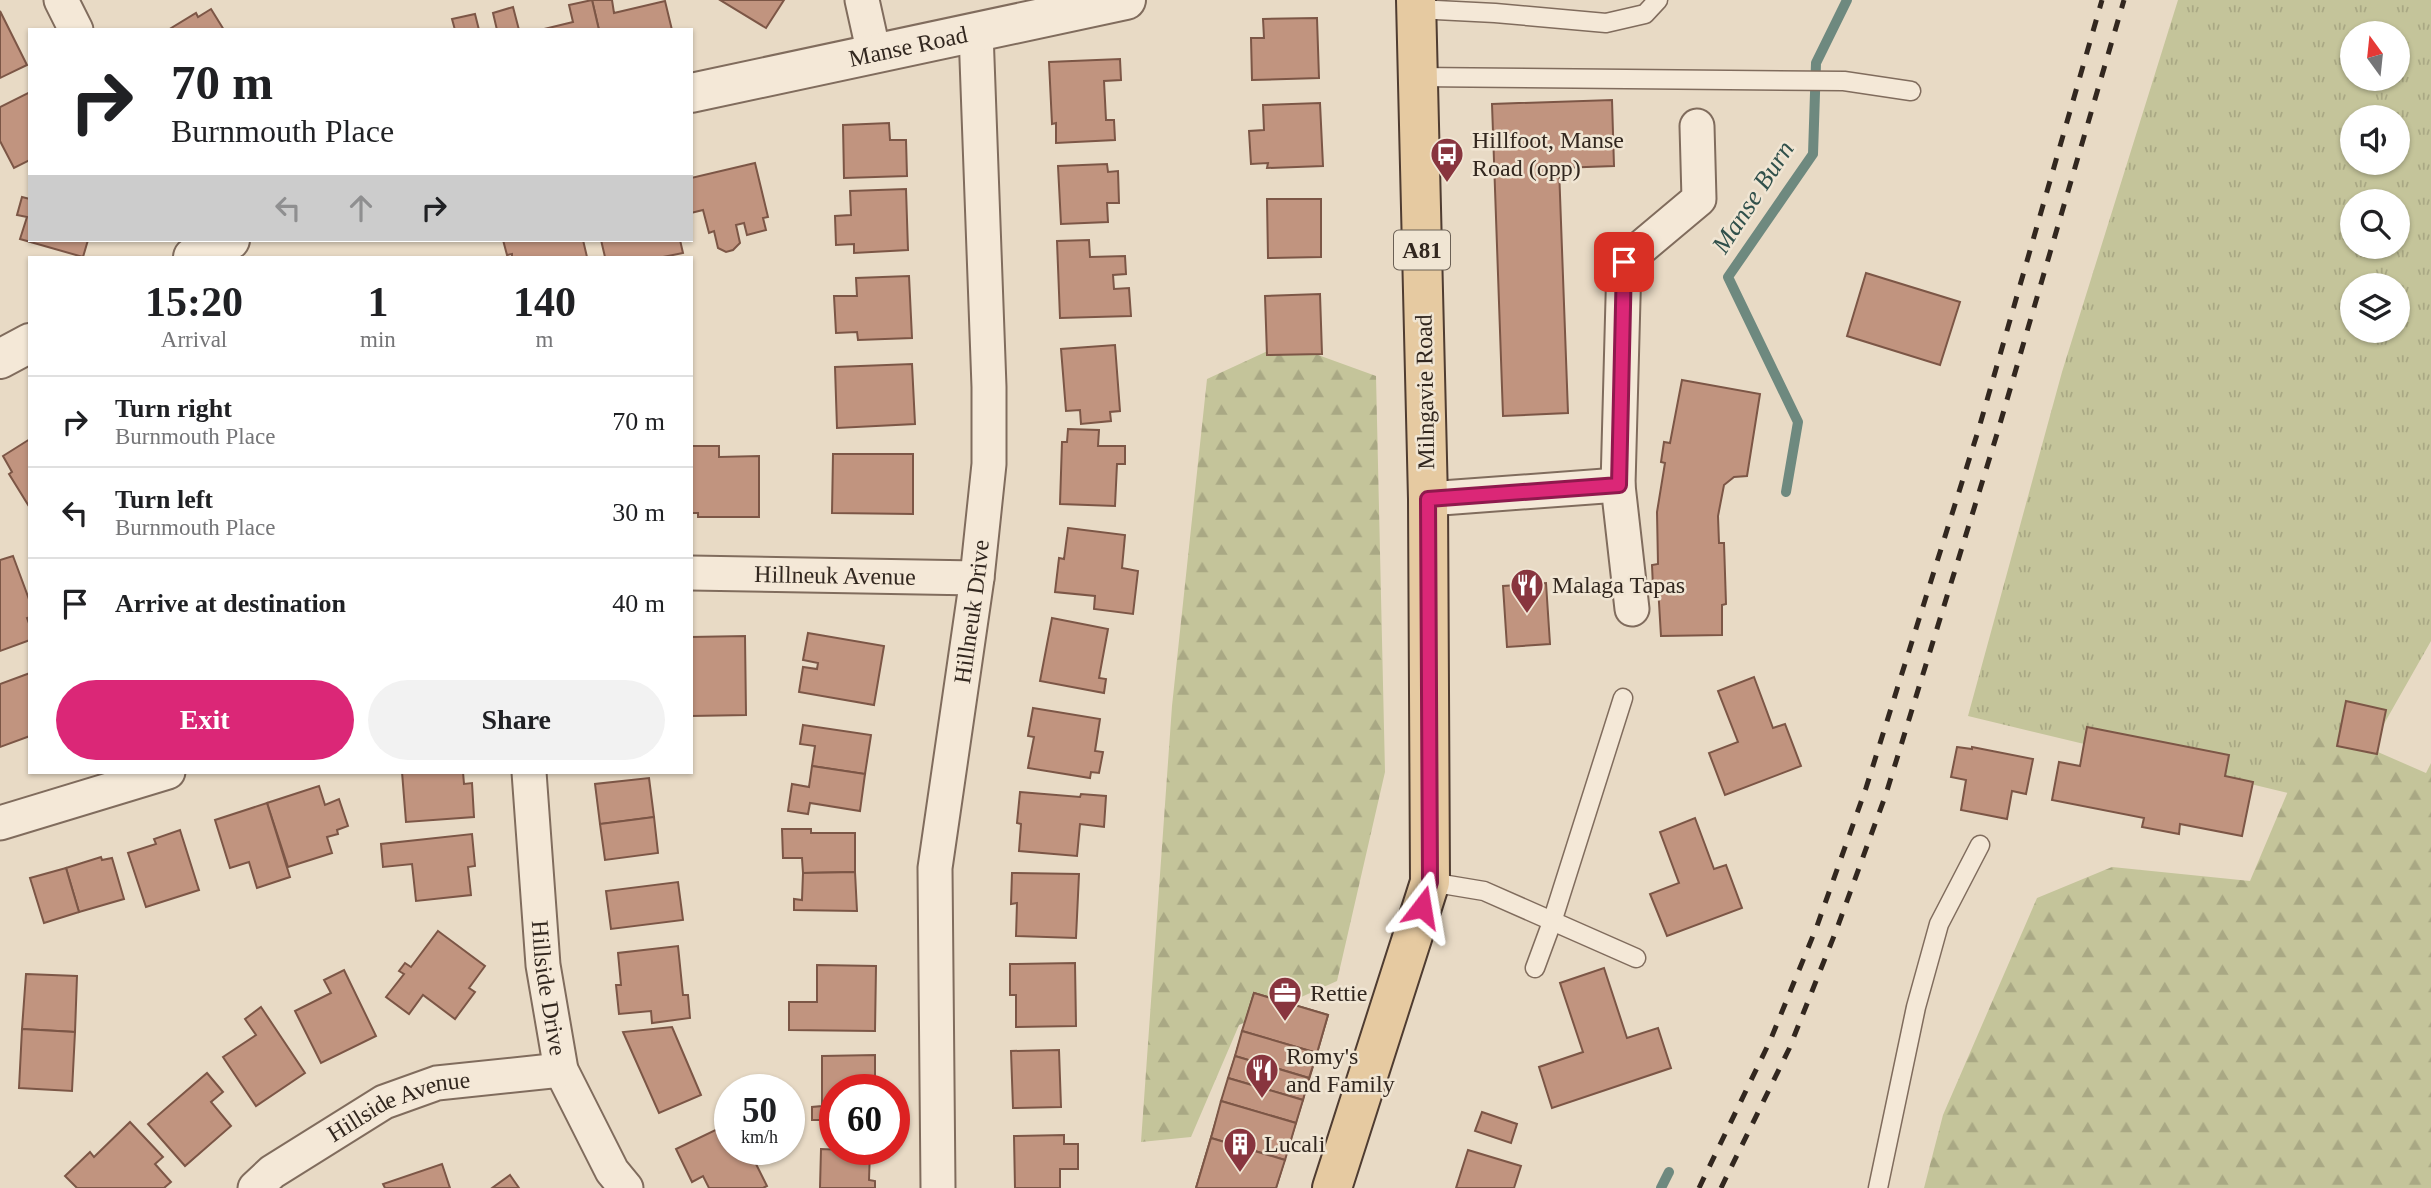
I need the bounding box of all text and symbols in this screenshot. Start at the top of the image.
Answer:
street label: Manse Road [846,21,970,72]
north arrow [2340,21,2410,91]
map controls [2340,21,2410,343]
text: 70 m [171,55,273,110]
icon: right [56,56,147,147]
button: sound [2340,105,2410,175]
text: Burnmouth Place [171,113,394,149]
place label: Hillfoot, Manse Road (opp) [1472,127,1624,181]
bus stop icon: Hillfoot, Manse Road (opp) [1428,135,1466,184]
water label: Manse Burn [1705,135,1800,259]
icon: left [269,189,307,227]
icon: ahead [342,189,380,227]
icon: right [415,189,453,227]
button: search [2340,189,2410,259]
road number: A81 [1394,230,1450,270]
pin [1594,232,1654,292]
icon: arrive [1605,243,1643,281]
button: layers [2340,273,2410,343]
text: 15:20 [145,279,243,325]
text: 1 [367,279,388,325]
text: 140 [513,279,576,325]
street label: Milngavie Road [1411,314,1439,470]
text: Arrival [161,327,227,352]
text: min [360,327,396,352]
text: m [535,327,553,352]
text: Turn right [115,394,232,423]
icon: right [56,403,94,441]
text: 70 m [612,407,665,436]
text: Burnmouth Place [115,424,275,449]
text: Turn left [115,485,213,514]
icon: left [56,494,94,532]
text: 30 m [612,498,665,527]
text: Burnmouth Place [115,515,275,540]
street label: Hillneuk Drive [949,539,994,685]
street label: Hillneuk Avenue [754,561,916,590]
restaurant icon: Malaga Tapas [1508,566,1546,615]
place label: Malaga Tapas [1552,572,1685,598]
icon: arrive [56,585,94,623]
text: Arrive at destination [115,589,346,618]
text: 40 m [612,589,665,618]
button: Exit [56,680,354,760]
button: Share [368,680,665,760]
position arrow [1385,870,1459,944]
street label: Hillside Drive [527,919,571,1058]
office icon: Rettie [1266,974,1304,1023]
place label: Rettie [1310,980,1367,1006]
place label: Romy's and Family [1286,1043,1395,1097]
restaurant icon: Romy's and Family [1243,1051,1281,1100]
street label: Hillside Avenue [323,1067,471,1147]
speed limit sign: 60 [819,1074,910,1165]
text: 50 [742,1091,777,1130]
building icon: Lucali [1221,1125,1259,1174]
text: km/h [741,1127,778,1147]
place label: Lucali [1264,1131,1326,1157]

